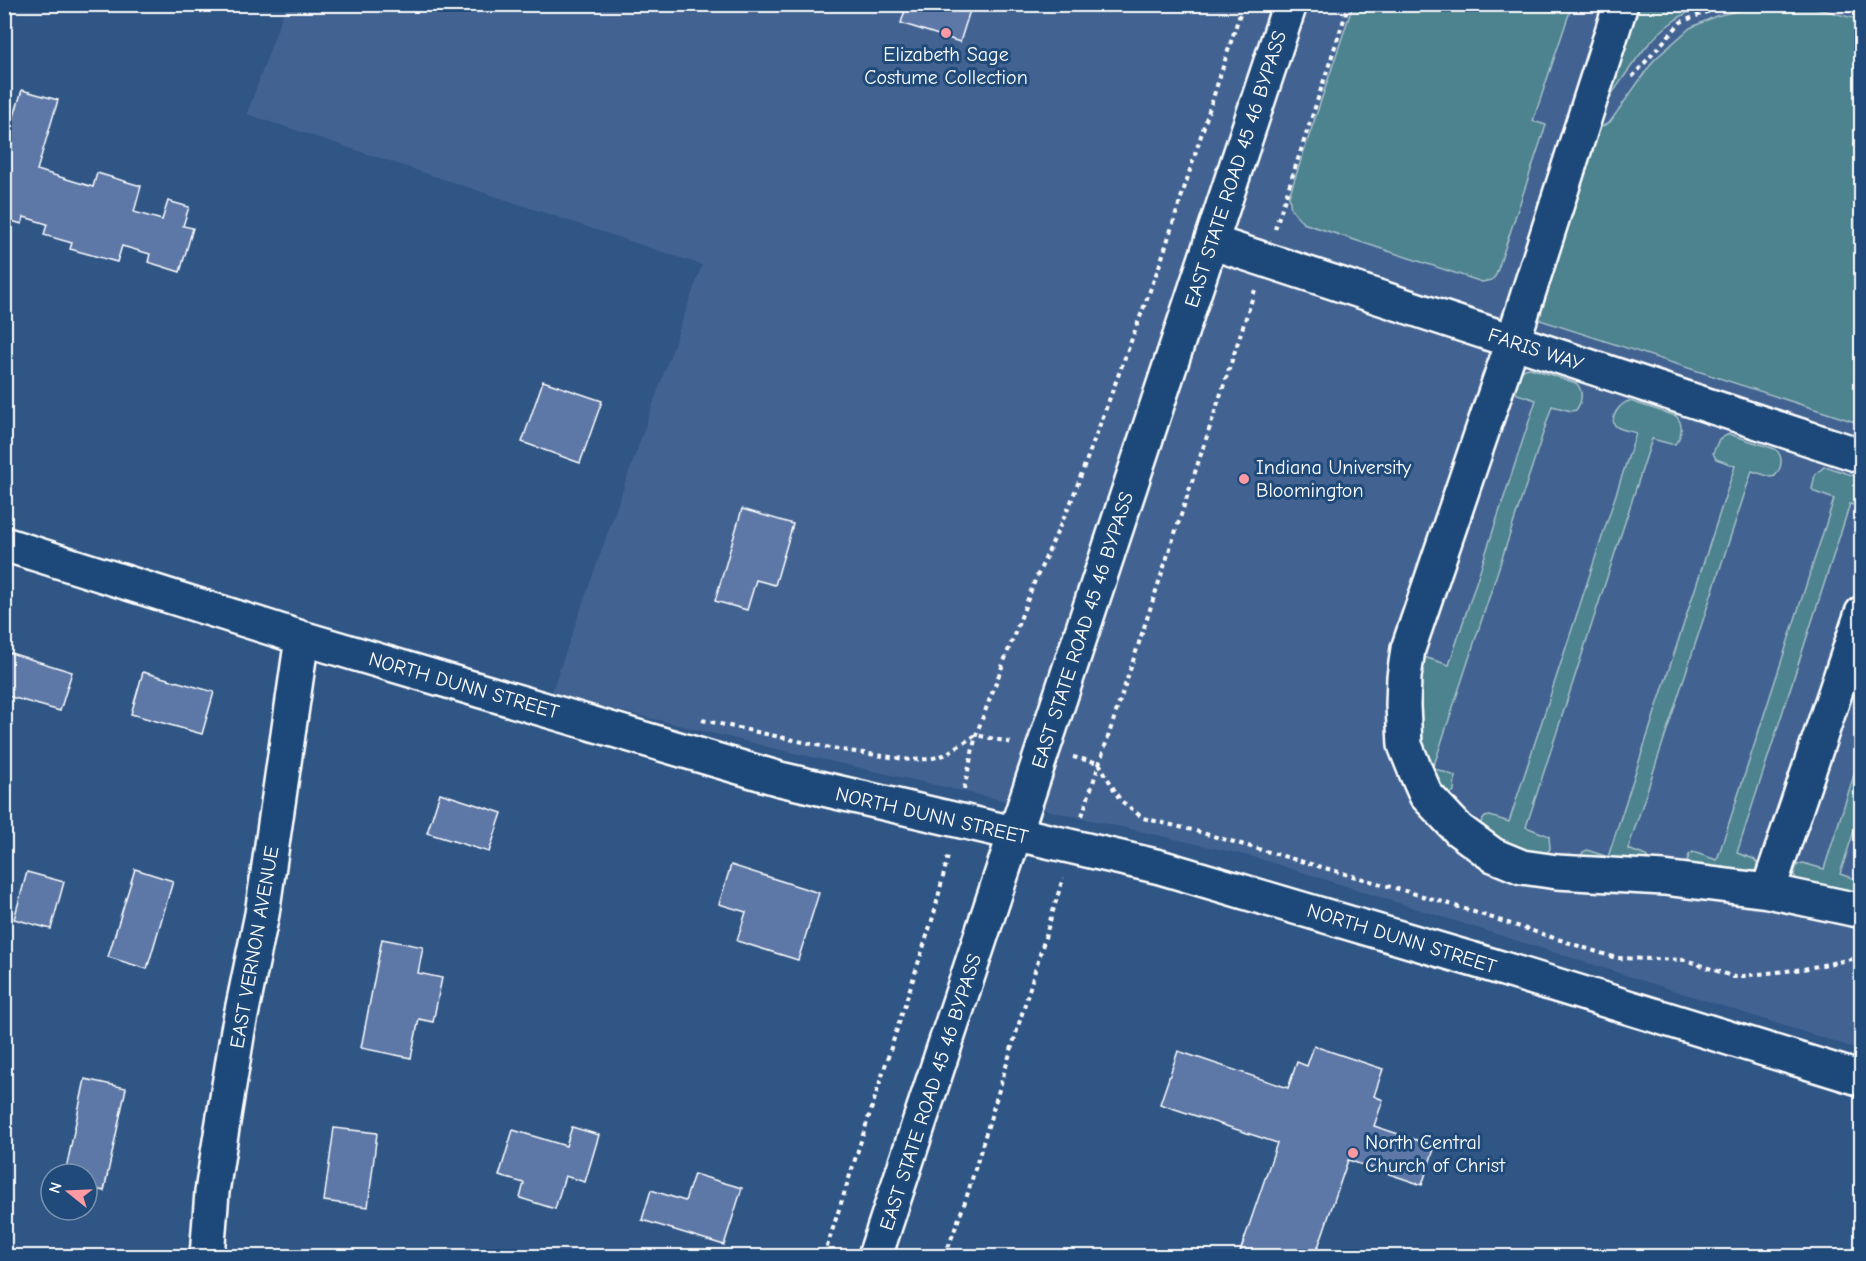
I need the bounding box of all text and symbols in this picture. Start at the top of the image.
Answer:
marker: Elizabeth Sage Costume Collection [939,26,953,40]
street label: EAST STATE ROAD 45 46 BYPASS [1180,28,1291,310]
place label: Elizabeth Sage Costume Collection [864,43,1028,89]
street label: FARIS WAY [1485,323,1587,376]
place label: Indiana University Bloomington [1256,456,1411,502]
marker: Indiana University Bloomington [1237,472,1251,486]
street label: EAST STATE ROAD 45 46 BYPASS [1027,489,1138,771]
street label: NORTH DUNN STREET [366,647,562,724]
street label: NORTH DUNN STREET [833,782,1031,849]
street label: EAST VERNON AVENUE [225,844,284,1050]
street label: NORTH DUNN STREET [1304,899,1500,978]
street label: EAST STATE ROAD 45 46 BYPASS [875,951,986,1233]
place label: North Central Church of Christ [1365,1131,1506,1177]
marker: North Central Church of Christ [1346,1146,1360,1160]
north arrow [39,1162,99,1222]
text: N [46,1180,66,1195]

